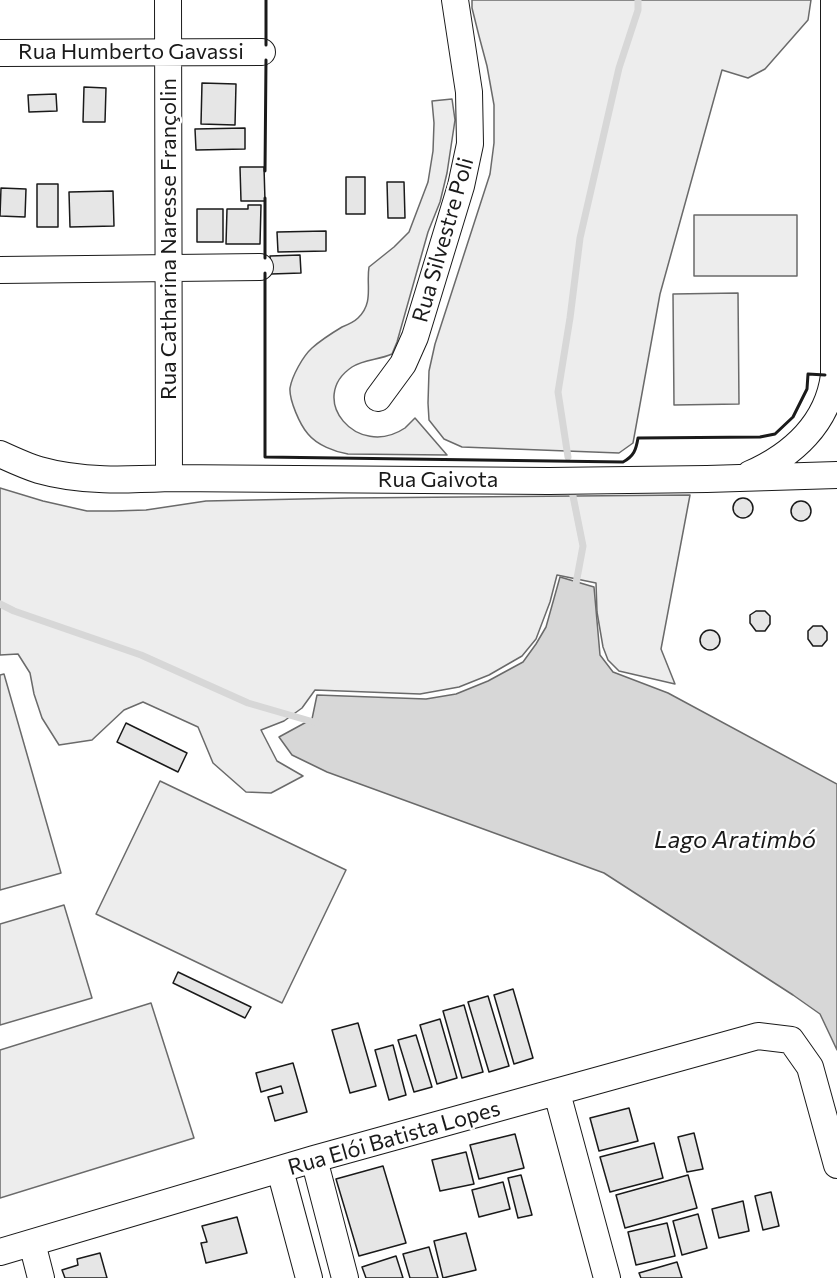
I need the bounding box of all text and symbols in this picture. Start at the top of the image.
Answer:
street label: Rua Humberto Gavassi [18,39,244,65]
street label: Rua Catharina Naresse Françolin [156,78,182,400]
street label: Rua Silvestre Poli [407,155,479,325]
street label: Rua Gaivota [378,467,498,493]
water label: Lago Aratimbó [654,826,816,854]
street label: Rua Elói Batista Lopes [285,1095,503,1181]

